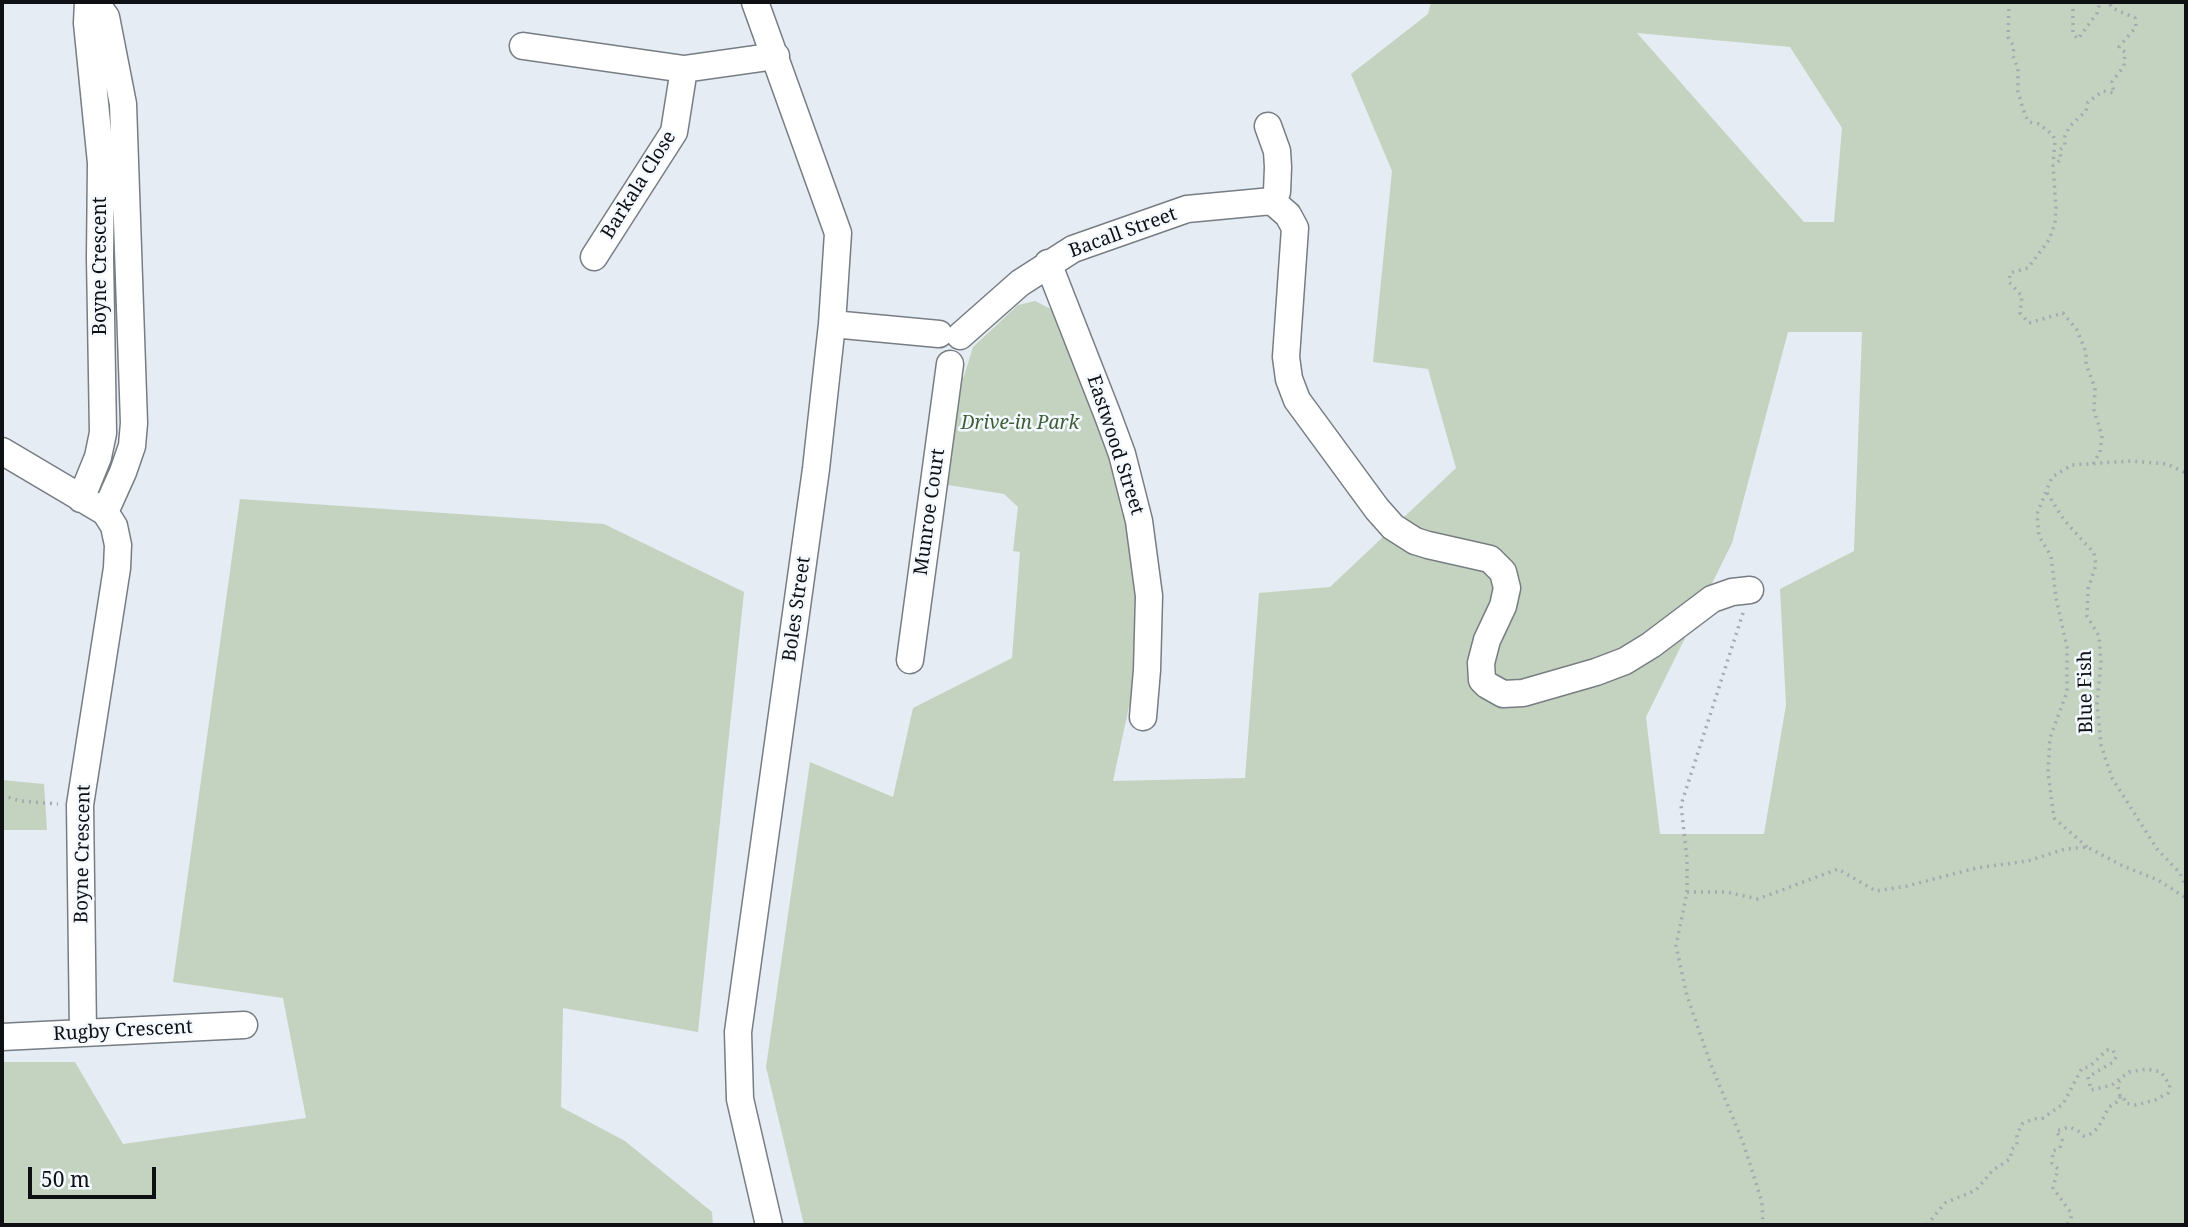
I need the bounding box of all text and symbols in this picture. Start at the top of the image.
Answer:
street label: Barkala Close [597,127,681,243]
street label: Boyne Crescent [90,197,112,335]
street label: Bacall Street [1066,203,1180,263]
street label: Eastwood Street [1082,372,1148,518]
park label: Drive-in Park [961,413,1079,435]
street label: Munroe Court [910,447,950,577]
street label: Boles Street [778,555,816,663]
street label: Blue Fish [2074,650,2098,734]
street label: Boyne Crescent [70,784,96,924]
street label: Rugby Crescent [53,1016,193,1046]
scale bar [32,1154,159,1198]
text: 50 m [41,1165,90,1193]

